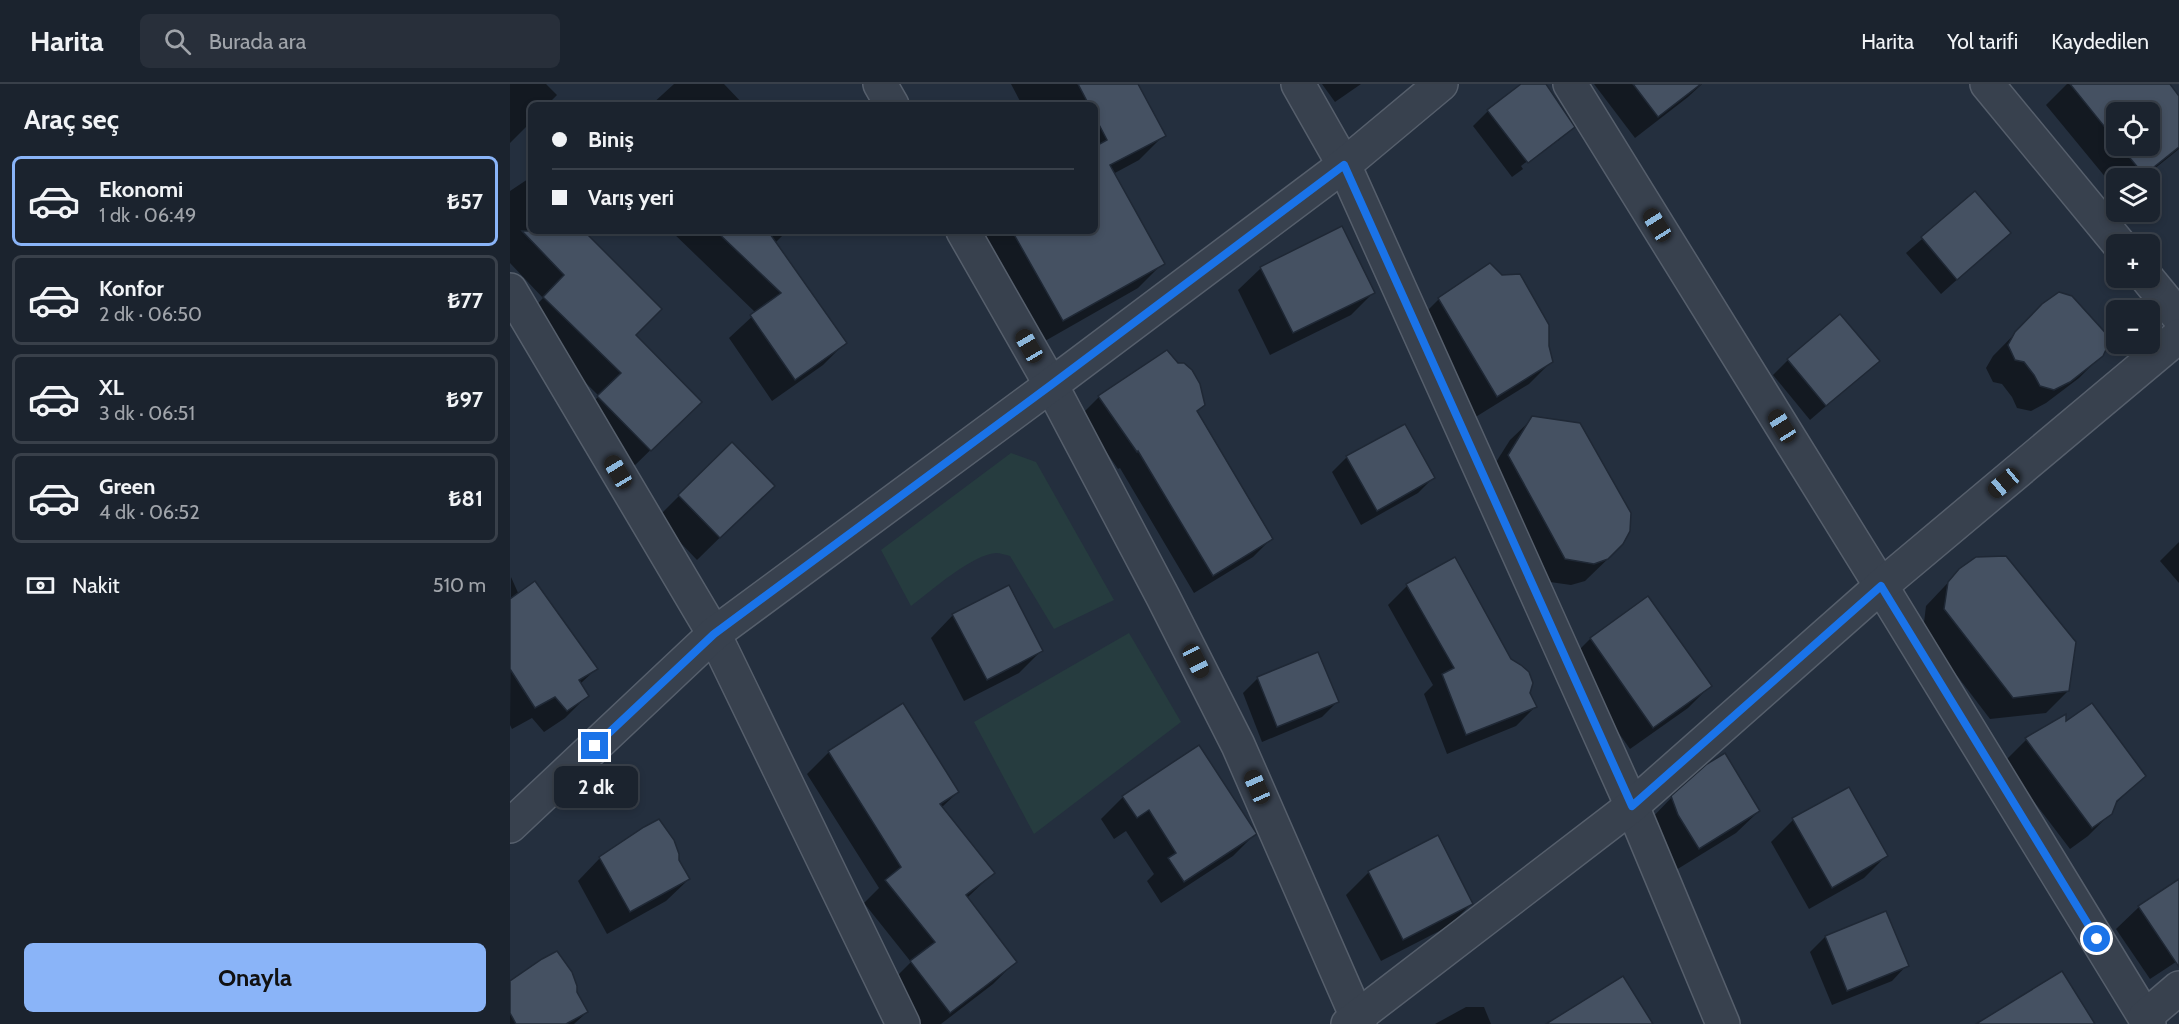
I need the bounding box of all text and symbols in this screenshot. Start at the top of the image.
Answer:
search box [140,14,560,68]
text: Harita [30,24,104,58]
icon: search [161,25,194,58]
text: Burada ara [209,28,306,55]
text: Harita [1861,29,1914,54]
text: Yol tarifi [1947,29,2018,54]
text: Kaydedilen [2051,29,2149,54]
map controls [2106,102,2160,354]
button: locate [2106,102,2160,156]
text: Araç seç [24,103,119,136]
text: Biniş [588,126,634,153]
button: layers [2106,168,2160,222]
icon: car [27,174,81,228]
text: Ekonomi [99,176,183,203]
text: Varış yeri [588,184,674,211]
text: ₺57 [447,188,483,215]
text: 1 dk · 06:49 [99,203,196,227]
car [1640,205,1674,245]
button: + [2106,234,2160,288]
icon: car [27,273,81,327]
text: Konfor [99,275,164,302]
text: ₺77 [447,287,483,314]
button: − [2106,300,2160,354]
text: 2 dk · 06:50 [99,302,202,326]
car [1012,326,1046,366]
icon: car [27,372,81,426]
text: XL [99,374,124,401]
text: ₺97 [446,386,483,413]
text: 3 dk · 06:51 [99,401,195,425]
car [1765,406,1799,446]
car [601,452,635,492]
car [1984,465,2024,501]
icon: car [27,471,81,525]
text: Green [99,473,155,500]
text: ₺81 [449,485,483,512]
text: 4 dk · 06:52 [99,500,200,524]
icon: cash [24,569,57,602]
text: Nakit [72,572,120,599]
text: 510 m [433,573,486,597]
car [1180,641,1212,681]
route end [581,732,608,759]
callout: 2 dk [553,767,637,809]
car [1241,767,1273,807]
text: 2 dk [578,775,614,799]
route start [2083,925,2110,952]
button: Onayla [24,943,486,1012]

